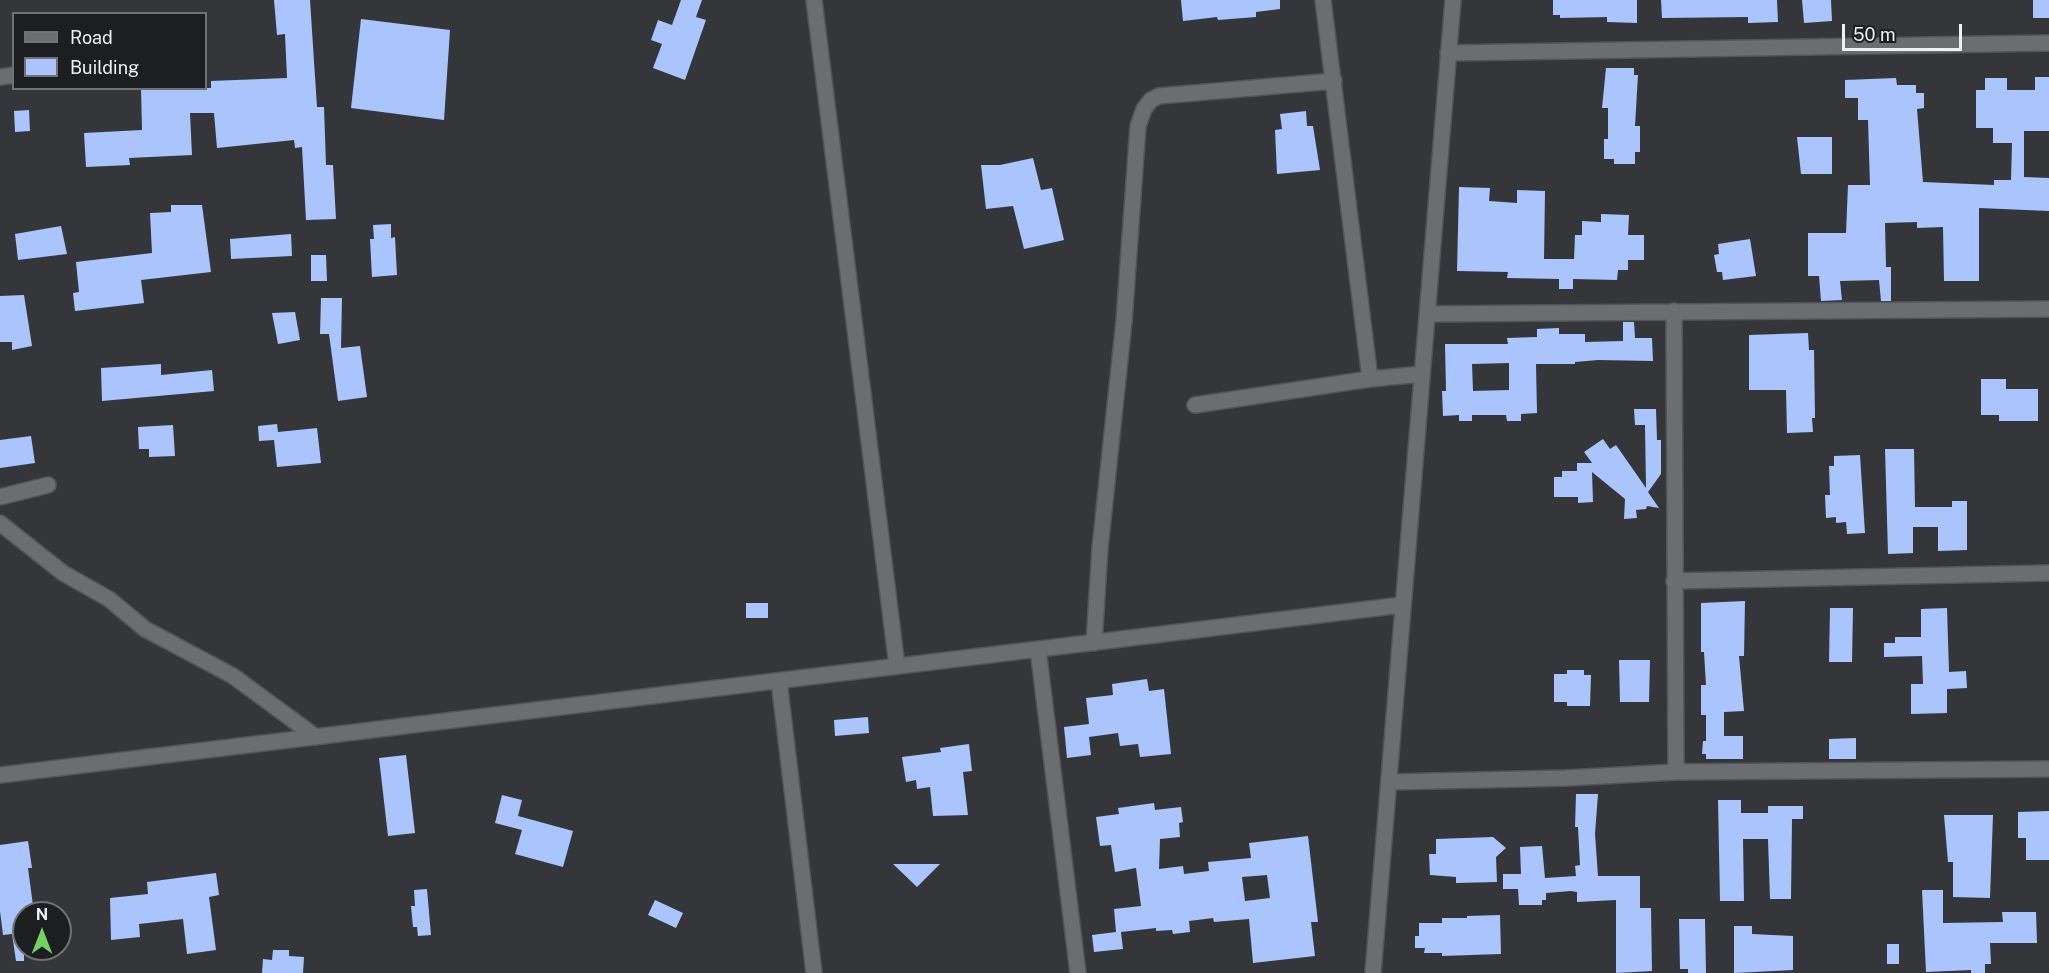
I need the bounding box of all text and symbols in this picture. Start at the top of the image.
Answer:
legend [12,12,207,90]
scale bar [1845,12,1965,50]
text: 50 m [1853,24,1896,45]
text: Road [70,27,113,48]
text: Building [70,57,139,78]
north arrow [12,901,72,961]
text: N [36,905,48,924]

